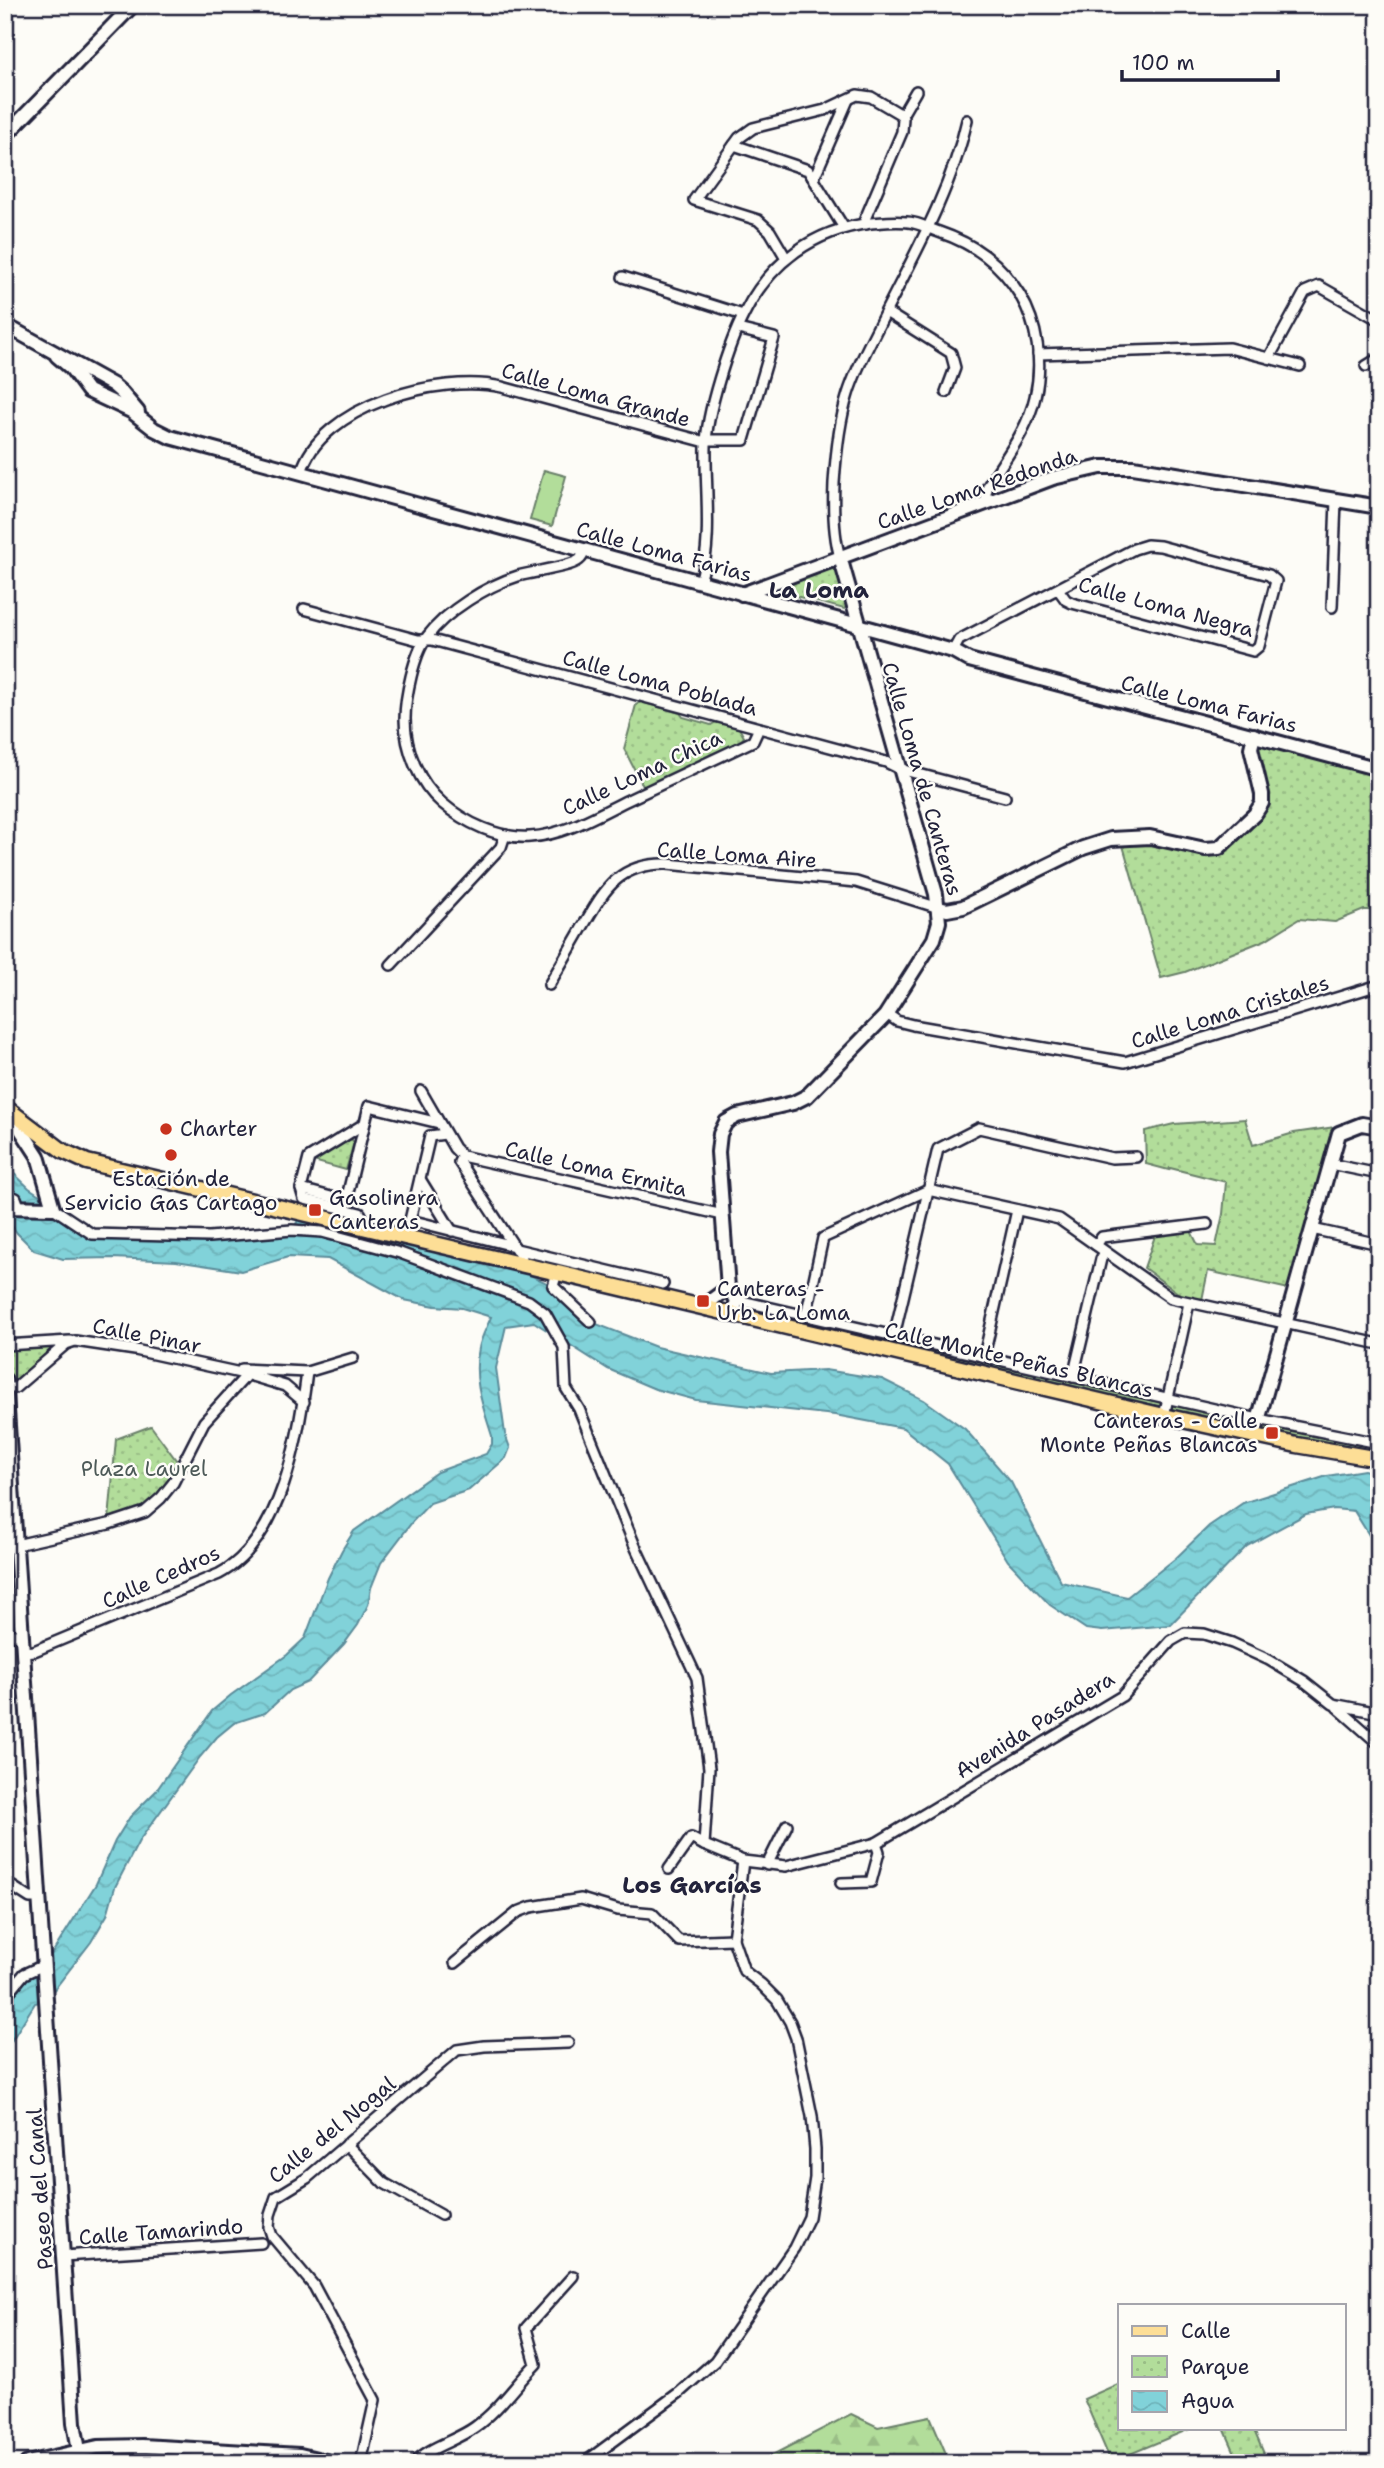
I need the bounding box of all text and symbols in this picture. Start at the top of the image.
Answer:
scale bar [1122,38,1277,82]
text: 100 m [1132,49,1195,77]
street label: Calle Loma Grande [499,356,693,434]
street label: Calle Loma Redonda [873,442,1081,536]
street label: Calle Loma Farias [573,515,755,589]
street label: Calle Loma Negra [1075,570,1257,644]
district label: La Loma [769,575,869,605]
street label: Calle Loma Poblada [559,643,761,723]
street label: Calle Loma de Canteras [875,659,969,899]
street label: Calle Loma Farias [1118,669,1300,739]
street label: Calle Loma Chica [558,724,726,822]
street label: Calle Loma Aire [656,835,818,875]
street label: Calle Loma Cristales [1128,969,1332,1055]
place label: Charter [180,1115,257,1143]
marker: Charter [158,1121,174,1137]
street label: Calle Loma Ermita [502,1134,690,1204]
marker: Estación de Servicio Gas Cartago [163,1147,179,1163]
place label: Estación de Servicio Gas Cartago [65,1165,277,1217]
place label: Gasolinera Canteras [329,1184,438,1236]
marker: Gasolinera Canteras [307,1202,323,1218]
place label: Canteras - Urb. La Loma [717,1275,850,1327]
marker: Canteras - Urb. La Loma [695,1293,711,1309]
street label: Calle Pinar [90,1312,204,1360]
street label: Calle Monte Peñas Blancas [882,1315,1156,1405]
place label: Canteras - Calle Monte Peñas Blancas [1040,1407,1258,1459]
marker: Canteras - Calle Monte Peñas Blancas [1264,1425,1280,1441]
park label: Plaza Laurel [81,1455,208,1483]
street label: Calle Cedros [98,1539,224,1615]
street label: Avenida Pasadera [950,1665,1120,1785]
district label: Los Garcías [622,1870,762,1900]
street label: Calle del Nogal [263,2070,402,2190]
street label: Paseo del Canal [20,2107,60,2271]
street label: Calle Tamarindo [78,2212,244,2252]
legend [1118,2304,1346,2430]
text: Calle [1181,2317,1231,2345]
text: Parque [1181,2353,1250,2381]
text: Agua [1181,2387,1234,2415]

